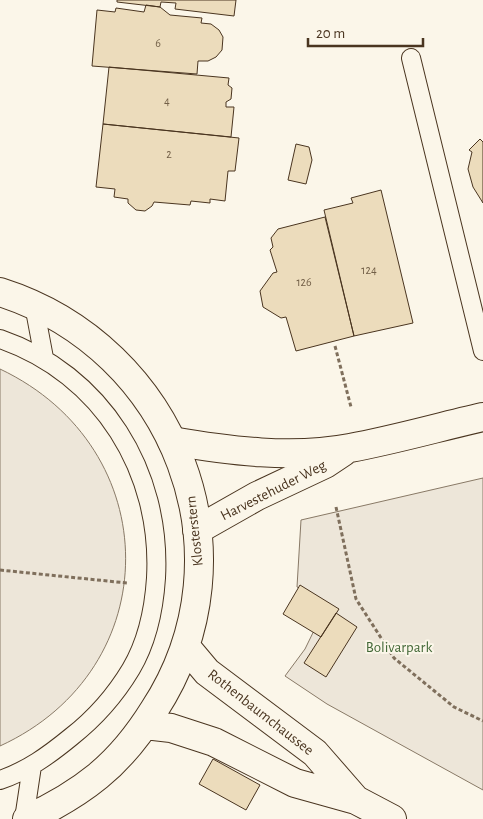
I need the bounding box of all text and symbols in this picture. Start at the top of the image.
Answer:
scale bar [308,15,423,47]
text: 20 m [316,26,345,41]
house number: 6 [155,37,161,49]
house number: 4 [164,95,170,107]
house number: 2 [166,148,172,160]
house number: 124 [361,264,377,276]
house number: 126 [296,276,312,288]
street label: Harvestehuder Weg [218,457,329,523]
street label: Klosterstern [183,495,206,567]
park label: Bolivarpark [366,640,432,655]
street label: Rothenbaumchaussee [205,667,316,758]

